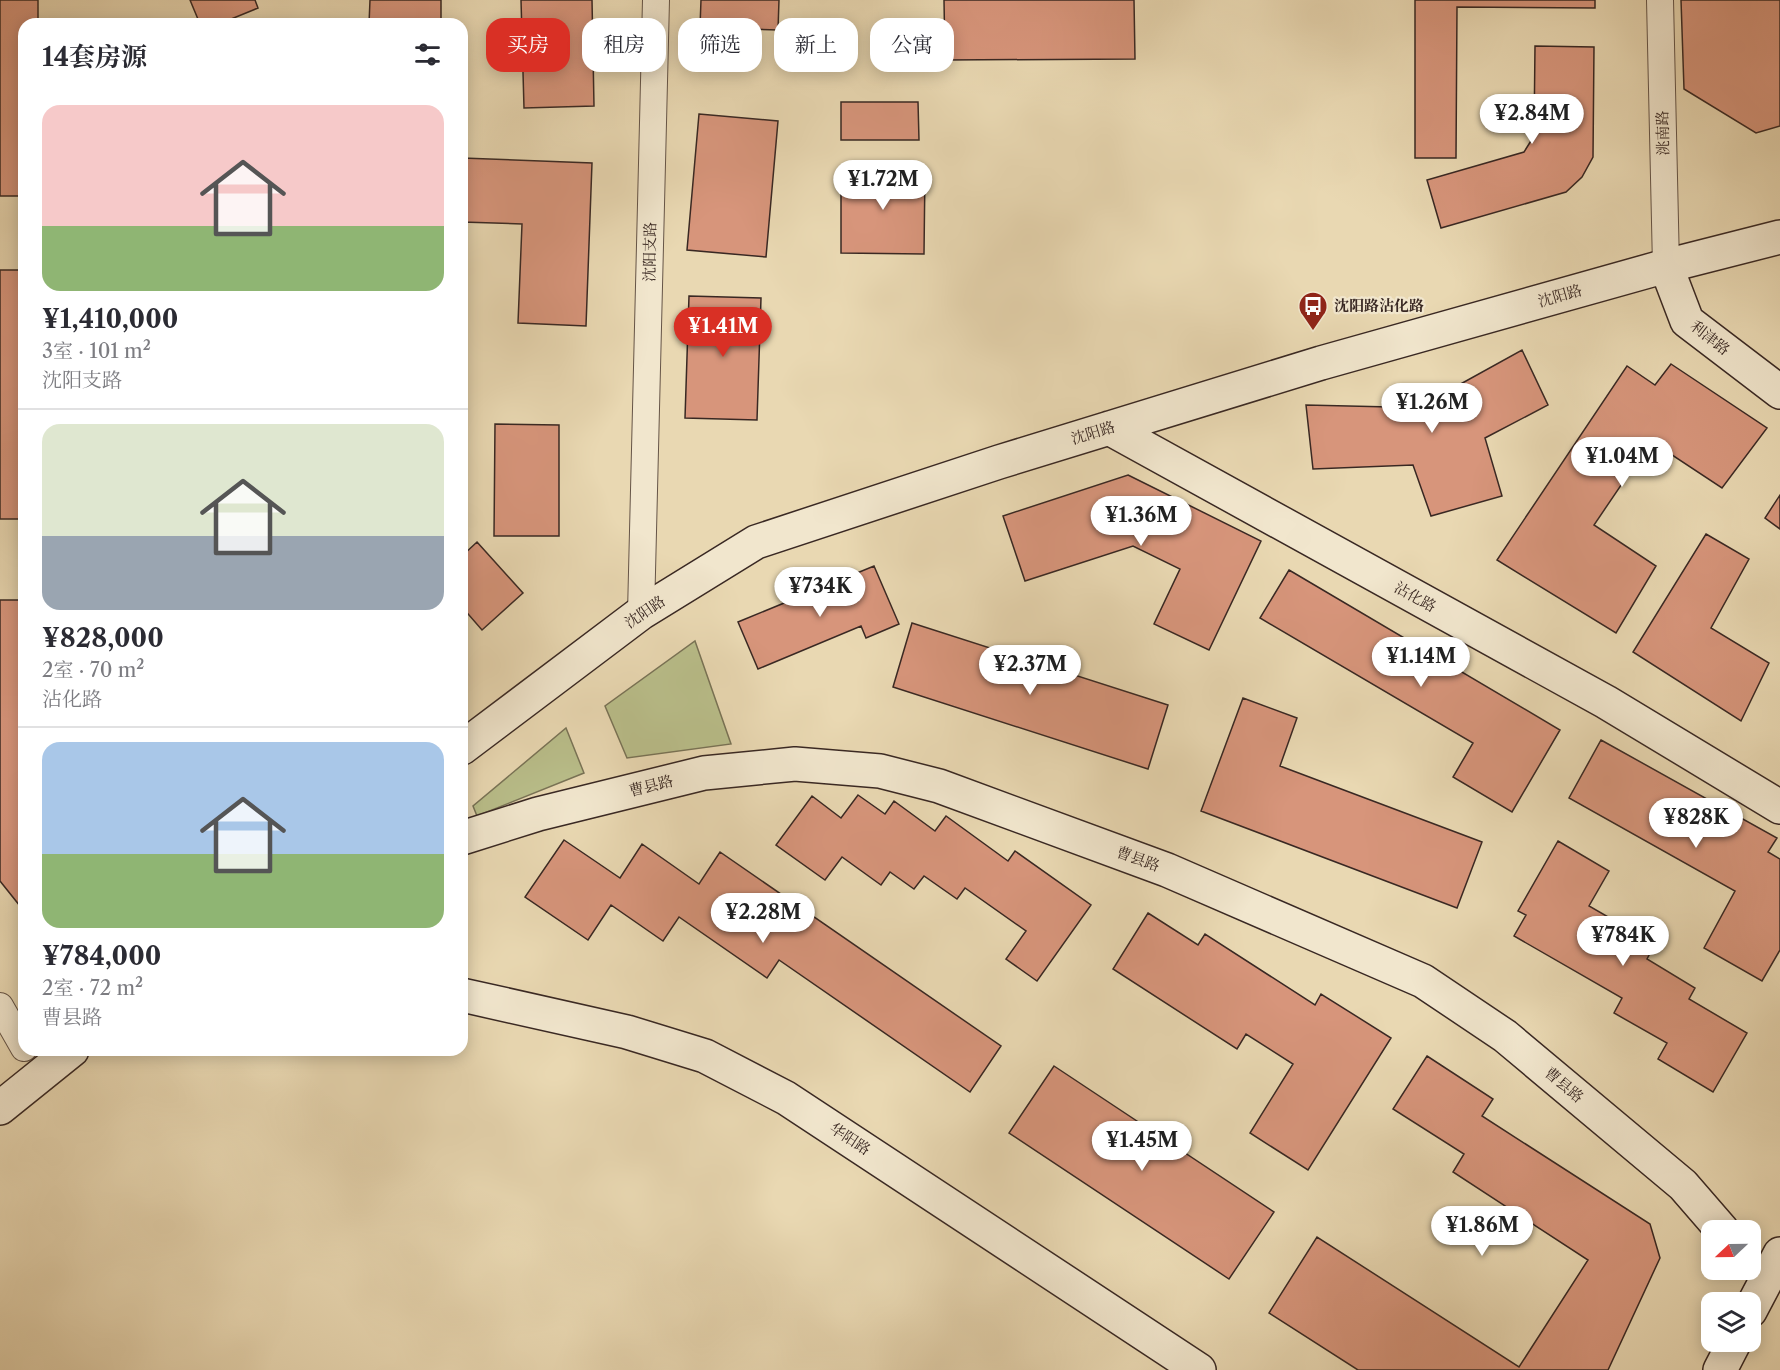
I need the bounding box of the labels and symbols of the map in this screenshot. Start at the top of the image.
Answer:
pin: ¥2.84M [1483,94,1581,145]
street label: 洮南路 [1653,110,1672,156]
pin: ¥1.72M [834,160,932,211]
street label: 沈阳支路 [639,222,660,282]
street label: 沈阳路 [1536,280,1584,311]
bus stop icon: 沈阳路沾化路 [1297,290,1329,332]
place label: 沈阳路沾化路 [1334,296,1424,315]
pin: ¥1.41M [674,307,772,358]
street label: 利津路 [1687,316,1734,359]
pin: ¥1.26M [1383,383,1481,434]
street label: 沈阳路 [1069,417,1117,448]
pin: ¥1.04M [1573,437,1671,488]
pin: ¥1.36M [1092,496,1190,547]
pin: ¥734K [778,567,862,618]
street label: 沾化路 [1391,577,1440,616]
street label: 沈阳路 [621,591,669,632]
pin: ¥1.14M [1372,637,1470,688]
pin: ¥2.37M [981,645,1079,696]
street label: 曹县路 [627,771,675,800]
pin: ¥828K [1654,798,1738,849]
street label: 曹县路 [1114,842,1163,875]
pin: ¥2.28M [714,893,812,944]
pin: ¥784K [1581,916,1665,967]
street label: 曹县路 [1541,1063,1588,1106]
street label: 华阳路 [826,1118,874,1159]
pin: ¥1.45M [1093,1121,1191,1172]
pin: ¥1.86M [1433,1206,1531,1257]
north arrow [1701,1220,1761,1280]

